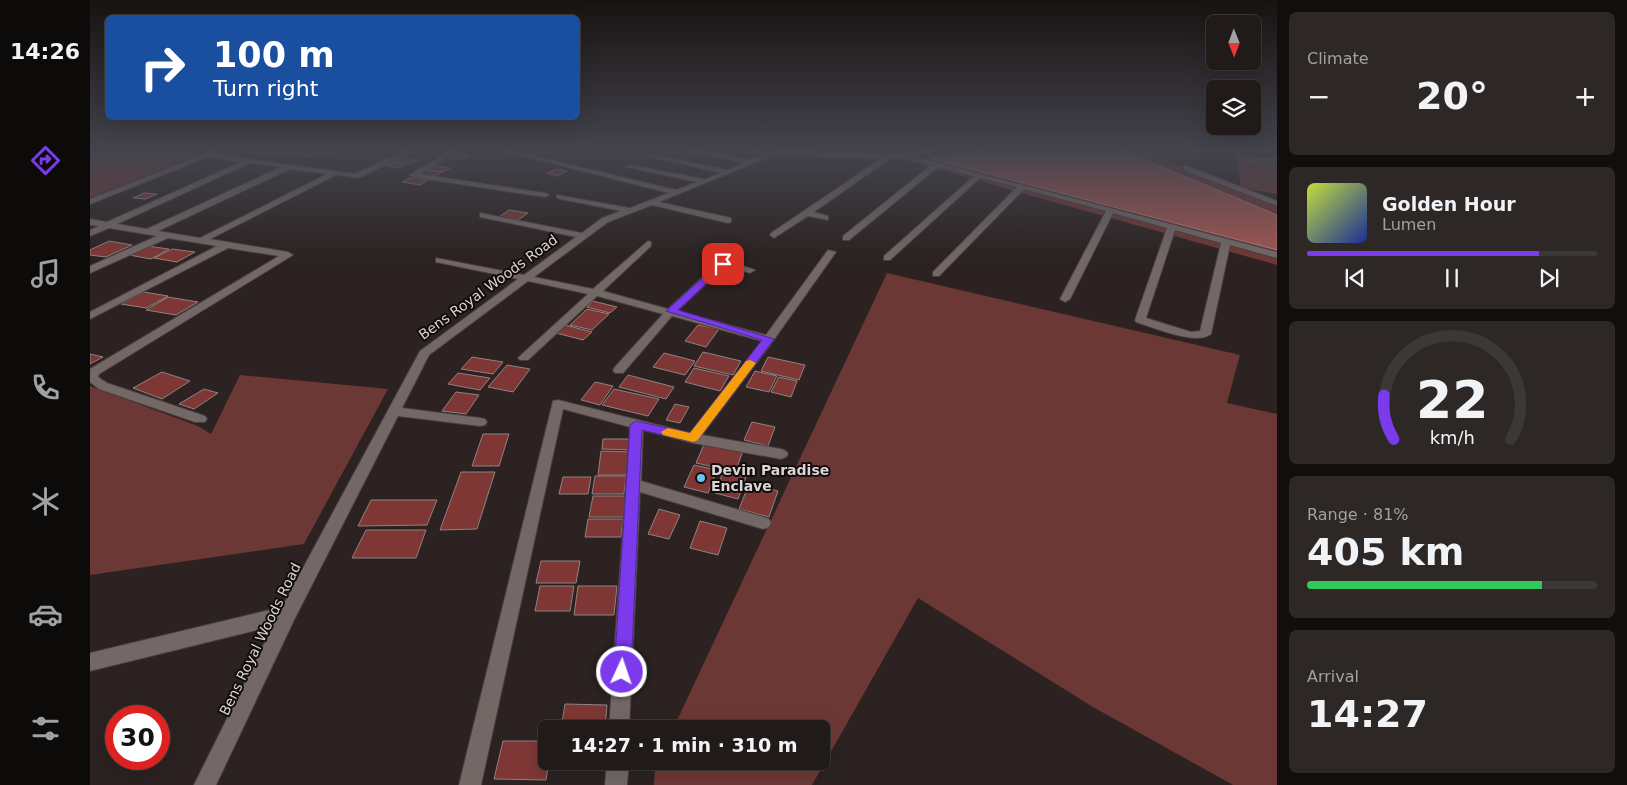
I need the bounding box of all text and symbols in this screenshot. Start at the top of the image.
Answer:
north arrow [1206,15,1261,70]
map controls [1206,15,1261,135]
icon: right [130,35,195,100]
text: 100 m [213,35,335,75]
text: 14:26 [10,39,80,64]
text: Climate [1307,49,1369,68]
text: 20° [1416,74,1488,118]
text: Turn right [213,76,318,101]
button: layers [1206,80,1261,135]
text: − [1307,80,1330,113]
text: + [1574,80,1597,113]
icon: directions [28,143,63,178]
text: Golden Hour [1382,193,1516,215]
text: Lumen [1382,215,1436,234]
street label: Bens Royal Woods Road [415,231,561,343]
pin [702,243,744,285]
icon: arrive [709,250,737,278]
icon: music [28,256,63,291]
icon: previous [1341,264,1369,292]
icon: pause [1438,264,1466,292]
icon: next [1535,264,1563,292]
icon: phone [28,370,63,405]
text: 22 [1416,370,1488,430]
text: km/h [1429,427,1475,448]
place label: Devin Paradise Enclave [711,462,829,494]
marker: Devin Paradise Enclave [695,472,707,484]
icon: climate [28,484,63,519]
text: Range · 81% [1307,505,1409,524]
text: 405 km [1307,530,1464,574]
street label: Bens Royal Woods Road [216,560,304,718]
icon: car [28,597,63,632]
position arrow [595,645,647,697]
text: Arrival [1307,667,1359,686]
text: 14:27 [1307,692,1428,736]
speed limit sign: 30 [105,705,170,770]
icon: filters [28,711,63,746]
text: 14:27 · 1 min · 310 m [570,734,798,756]

